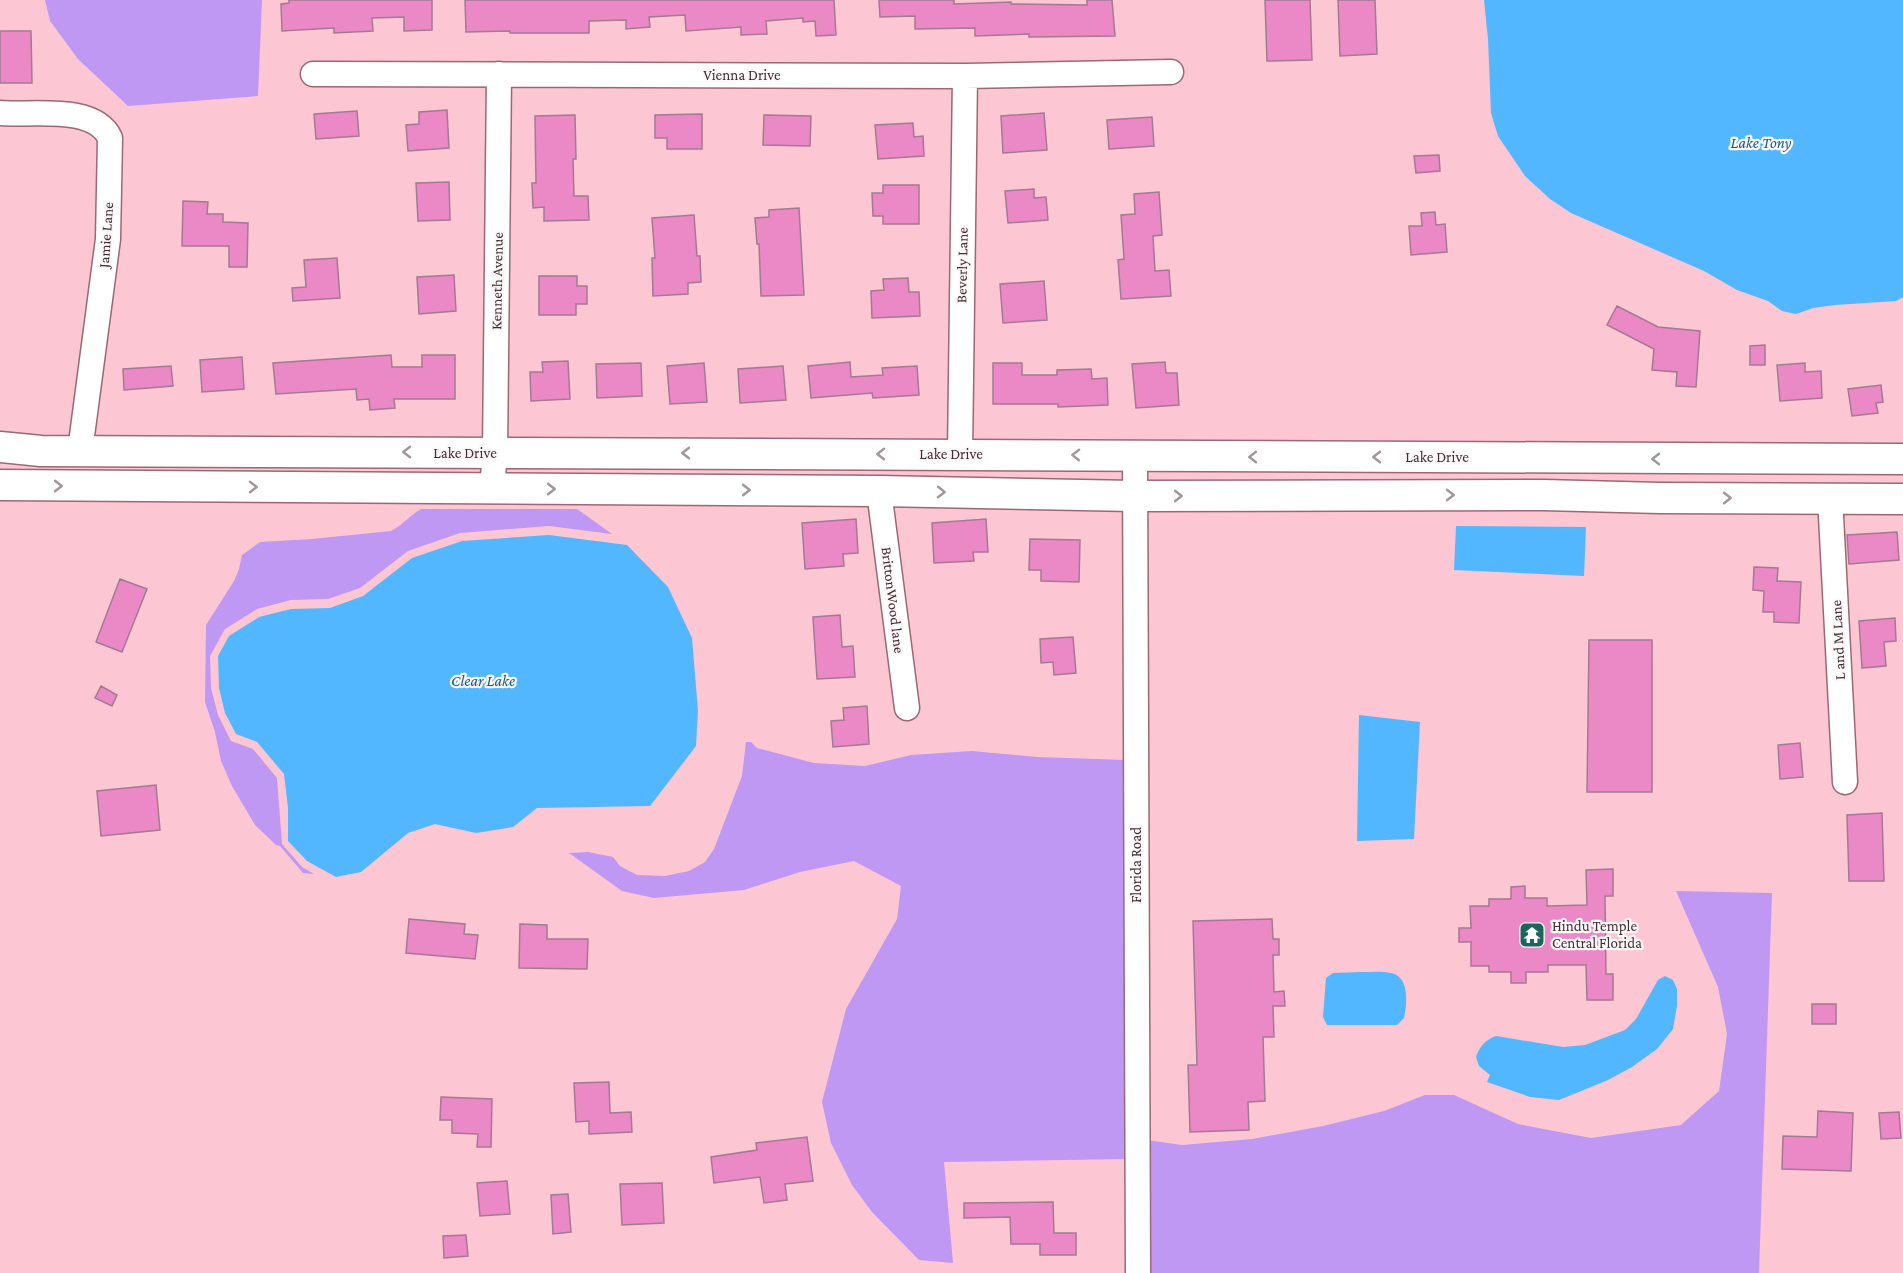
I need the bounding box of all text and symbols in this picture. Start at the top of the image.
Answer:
street label: Vienna Drive [703,67,781,83]
water label: Lake Tony [1730,134,1792,152]
street label: Jamie Lane [96,201,117,270]
street label: Beverly Lane [953,226,972,303]
street label: Kenneth Avenue [488,232,506,330]
street label: Lake Drive [433,445,497,461]
one-way arrow [403,446,412,458]
street label: Lake Drive [919,446,983,462]
one-way arrow [682,447,691,459]
one-way arrow [877,448,886,460]
one-way arrow [1072,449,1081,462]
street label: Lake Drive [1405,449,1469,465]
one-way arrow [1248,451,1257,463]
one-way arrow [1372,451,1381,463]
one-way arrow [1651,453,1660,465]
one-way arrow [54,480,63,492]
one-way arrow [249,481,258,493]
one-way arrow [546,483,555,495]
one-way arrow [741,484,750,496]
one-way arrow [936,486,945,499]
one-way arrow [1446,489,1455,501]
one-way arrow [1173,490,1182,502]
one-way arrow [1723,492,1732,504]
street label: BrittonWood lane [879,546,908,655]
street label: L and M Lane [1828,599,1848,681]
water label: Clear Lake [451,672,515,689]
street label: Florida Road [1128,827,1144,903]
place label: Hindu Temple Central Florida [1552,918,1642,951]
temple icon: Hindu Temple Central Florida [1517,920,1547,950]

